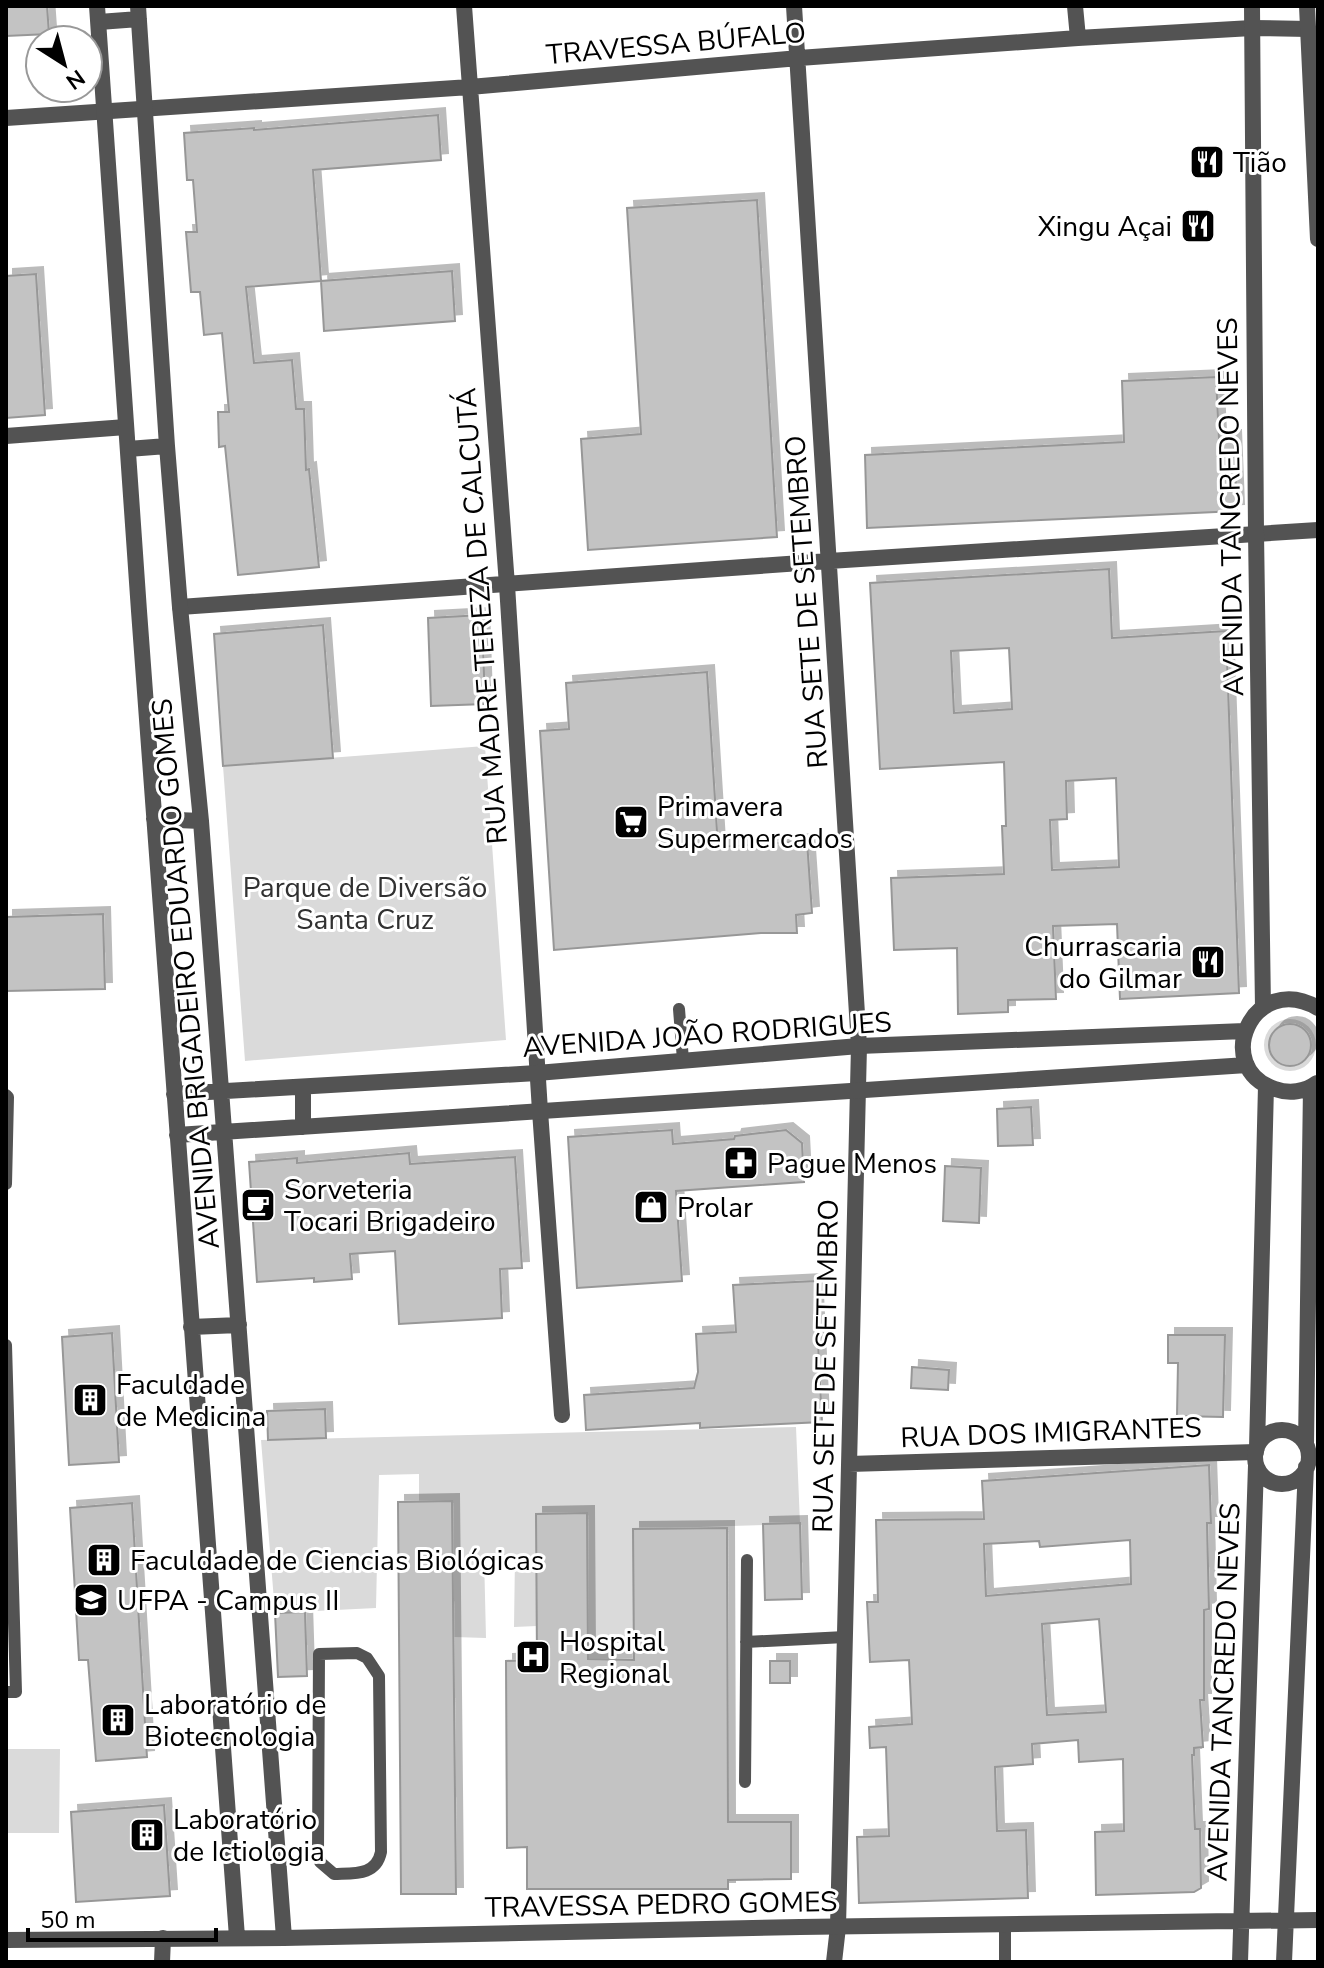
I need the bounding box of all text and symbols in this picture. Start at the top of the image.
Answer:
street label: TRAVESSA BÚFALO [545,14,808,74]
north arrow [24,24,104,104]
text: N [60,62,91,96]
restaurant icon: Tião [1188,143,1226,181]
place label: Tião [1233,144,1287,182]
restaurant icon: Xingu Açai [1179,207,1217,245]
place label: Xingu Açai [1038,208,1172,246]
street label: AVENIDA TANCREDO NEVES [1209,317,1253,697]
street label: RUA MADRE TEREZA DE CALCUTÁ [447,386,517,846]
street label: RUA SETE DE SETEMBRO [776,434,838,770]
street label: AVENIDA BRIGADEIRO EDUARDO GOMES [143,697,229,1251]
place label: Primavera Supermercados [657,788,853,858]
supermarket icon: Primavera Supermercados [612,803,650,841]
park label: Parque de Diversão Santa Cruz [243,869,487,939]
place label: Churrascaria do Gilmar [1024,928,1182,998]
restaurant icon: Churrascaria do Gilmar [1189,943,1227,981]
street label: AVENIDA JOÃO RODRIGUES [521,1003,893,1067]
pharmacy icon: Pague Menos [722,1144,760,1182]
place label: Pague Menos [767,1145,937,1183]
place label: Sorveteria Tocari Brigadeiro [284,1171,496,1241]
cafe icon: Sorveteria Tocari Brigadeiro [239,1186,277,1224]
shop icon: Prolar [632,1188,670,1226]
place label: Prolar [677,1189,753,1227]
street label: RUA SETE DE SETEMBRO [804,1199,848,1533]
place label: Faculdade de Medicina [116,1366,266,1436]
building icon: Faculdade de Medicina [71,1381,109,1419]
street label: RUA DOS IMIGRANTES [900,1409,1202,1457]
street label: AVENIDA TANCREDO NEVES [1198,1502,1250,1882]
building icon: Faculdade de Ciencias Biológicas [85,1541,123,1579]
place label: Faculdade de Ciencias Biológicas [130,1542,544,1580]
school or university icon: UFPA - Campus II [72,1581,110,1619]
place label: UFPA - Campus II [117,1582,339,1620]
place label: Hospital Regional [559,1623,671,1693]
hospital icon: Hospital Regional [514,1638,552,1676]
place label: Laboratório de Biotecnologia [144,1686,326,1756]
building icon: Laboratório de Biotecnologia [99,1701,137,1739]
place label: Laboratório de Ictiologia [173,1801,325,1871]
building icon: Laboratório de Ictiologia [128,1816,166,1854]
street label: TRAVESSA PEDRO GOMES [484,1883,838,1927]
scale bar [28,1892,216,1942]
text: 50 m [40,1904,96,1936]

